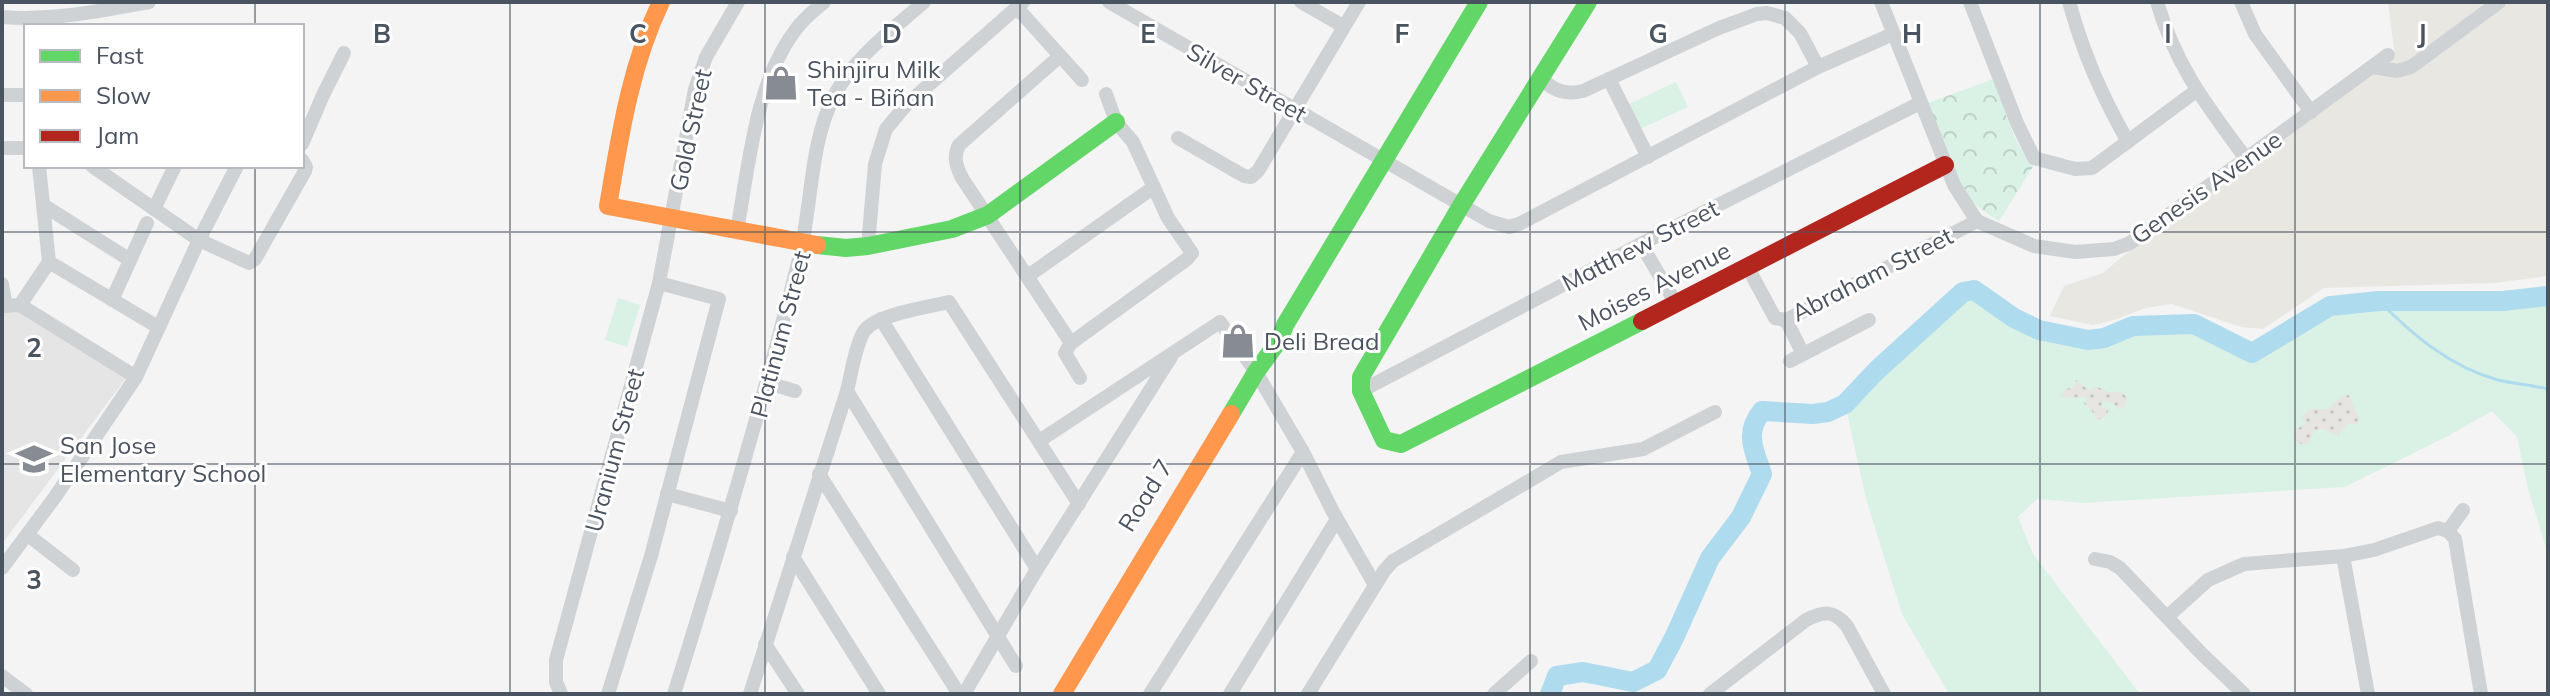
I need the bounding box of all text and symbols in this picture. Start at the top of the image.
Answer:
text: B [373,17,391,50]
text: C [629,17,647,50]
text: D [882,17,902,50]
text: E [1140,17,1156,50]
text: F [1395,17,1410,50]
text: G [1648,17,1668,50]
text: H [1902,17,1922,50]
text: I [2164,17,2172,50]
text: J [2417,17,2427,50]
legend [24,24,304,168]
street label: Silver Street [1182,36,1312,128]
text: Fast [96,40,144,70]
place label: Shinjiru Milk Tea - Biñan [807,54,941,112]
shop icon: Shinjiru Milk Tea - Biñan [762,64,800,102]
street label: Gold Street [662,66,718,194]
text: Slow [96,80,151,110]
text: Jam [96,120,139,150]
street label: Genesis Avenue [2125,124,2287,250]
street label: Matthew Street [1557,193,1723,297]
street label: Abraham Street [1786,220,1958,328]
street label: Moises Avenue [1573,235,1735,337]
street label: Platinum Street [743,247,817,421]
shop icon: Deli Bread [1219,322,1257,360]
place label: Deli Bread [1264,326,1379,356]
text: 2 [26,331,42,364]
street label: Uranium Street [578,365,650,535]
place label: San Jose Elementary School [60,430,266,488]
school or university icon: San Jose Elementary School [15,440,53,478]
street label: Road 7 [1111,453,1179,537]
text: 3 [26,563,42,596]

